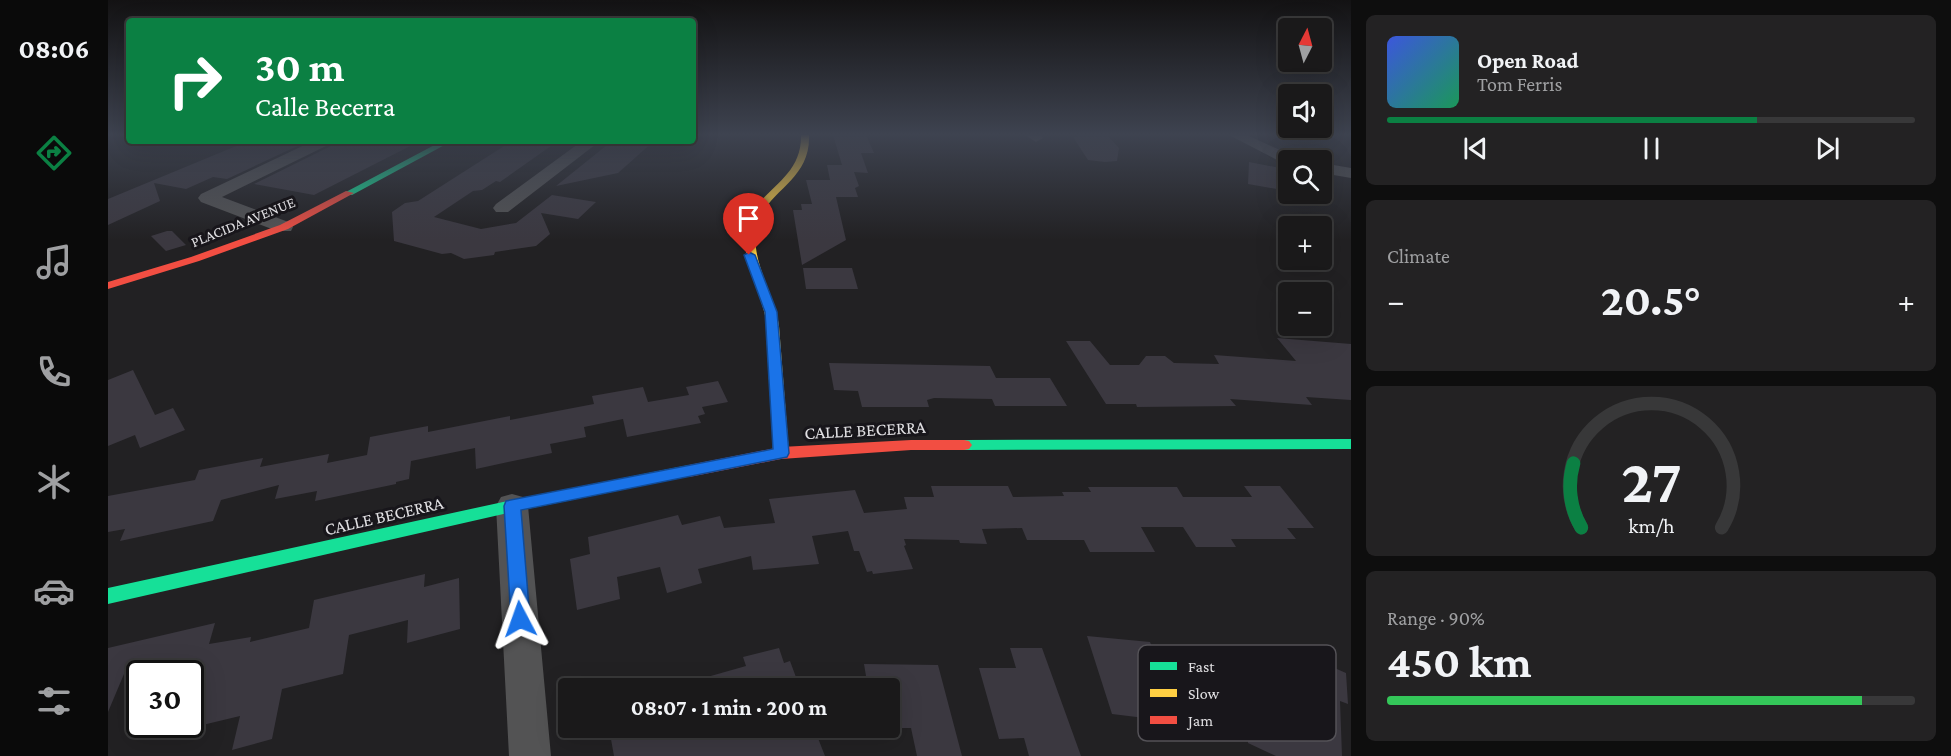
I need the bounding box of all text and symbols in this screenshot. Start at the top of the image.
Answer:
north arrow [1278,18,1332,72]
map controls [1278,18,1332,336]
text: 08:06 [19,34,89,64]
icon: right [156,42,234,120]
text: 30 m [255,43,345,90]
text: Open Road [1477,48,1579,73]
text: Tom Ferris [1477,73,1562,95]
button: sound [1278,84,1332,138]
text: Calle Becerra [255,92,395,122]
icon: directions [33,132,75,174]
icon: previous [1459,132,1492,165]
icon: pause [1635,132,1668,165]
icon: next [1811,132,1844,165]
button: search [1278,150,1332,204]
pin [723,193,774,255]
street label: PLACIDA AVENUE [189,194,297,250]
icon: arrive [732,202,765,235]
button: + [1278,216,1332,270]
icon: music [33,241,75,283]
text: Climate [1387,245,1450,267]
text: 20.5° [1601,275,1701,325]
button: − [1278,282,1332,336]
text: − [1387,282,1404,319]
text: + [1898,282,1915,319]
icon: phone [33,351,75,393]
street label: CALLE BECERRA [804,417,927,443]
text: 27 [1621,446,1681,515]
icon: climate [33,461,75,503]
street label: CALLE BECERRA [323,492,446,539]
text: km/h [1628,514,1675,538]
icon: car [33,570,75,612]
position arrow [488,587,552,651]
text: Range · 90% [1387,607,1485,629]
text: 450 km [1387,637,1532,687]
legend [1138,645,1336,741]
text: Fast [1188,658,1215,675]
speed limit sign: 30 [126,660,204,738]
icon: filters [33,680,75,722]
text: Slow [1188,685,1220,702]
text: 08:07 · 1 min · 200 m [631,695,827,720]
text: Jam [1186,712,1213,730]

